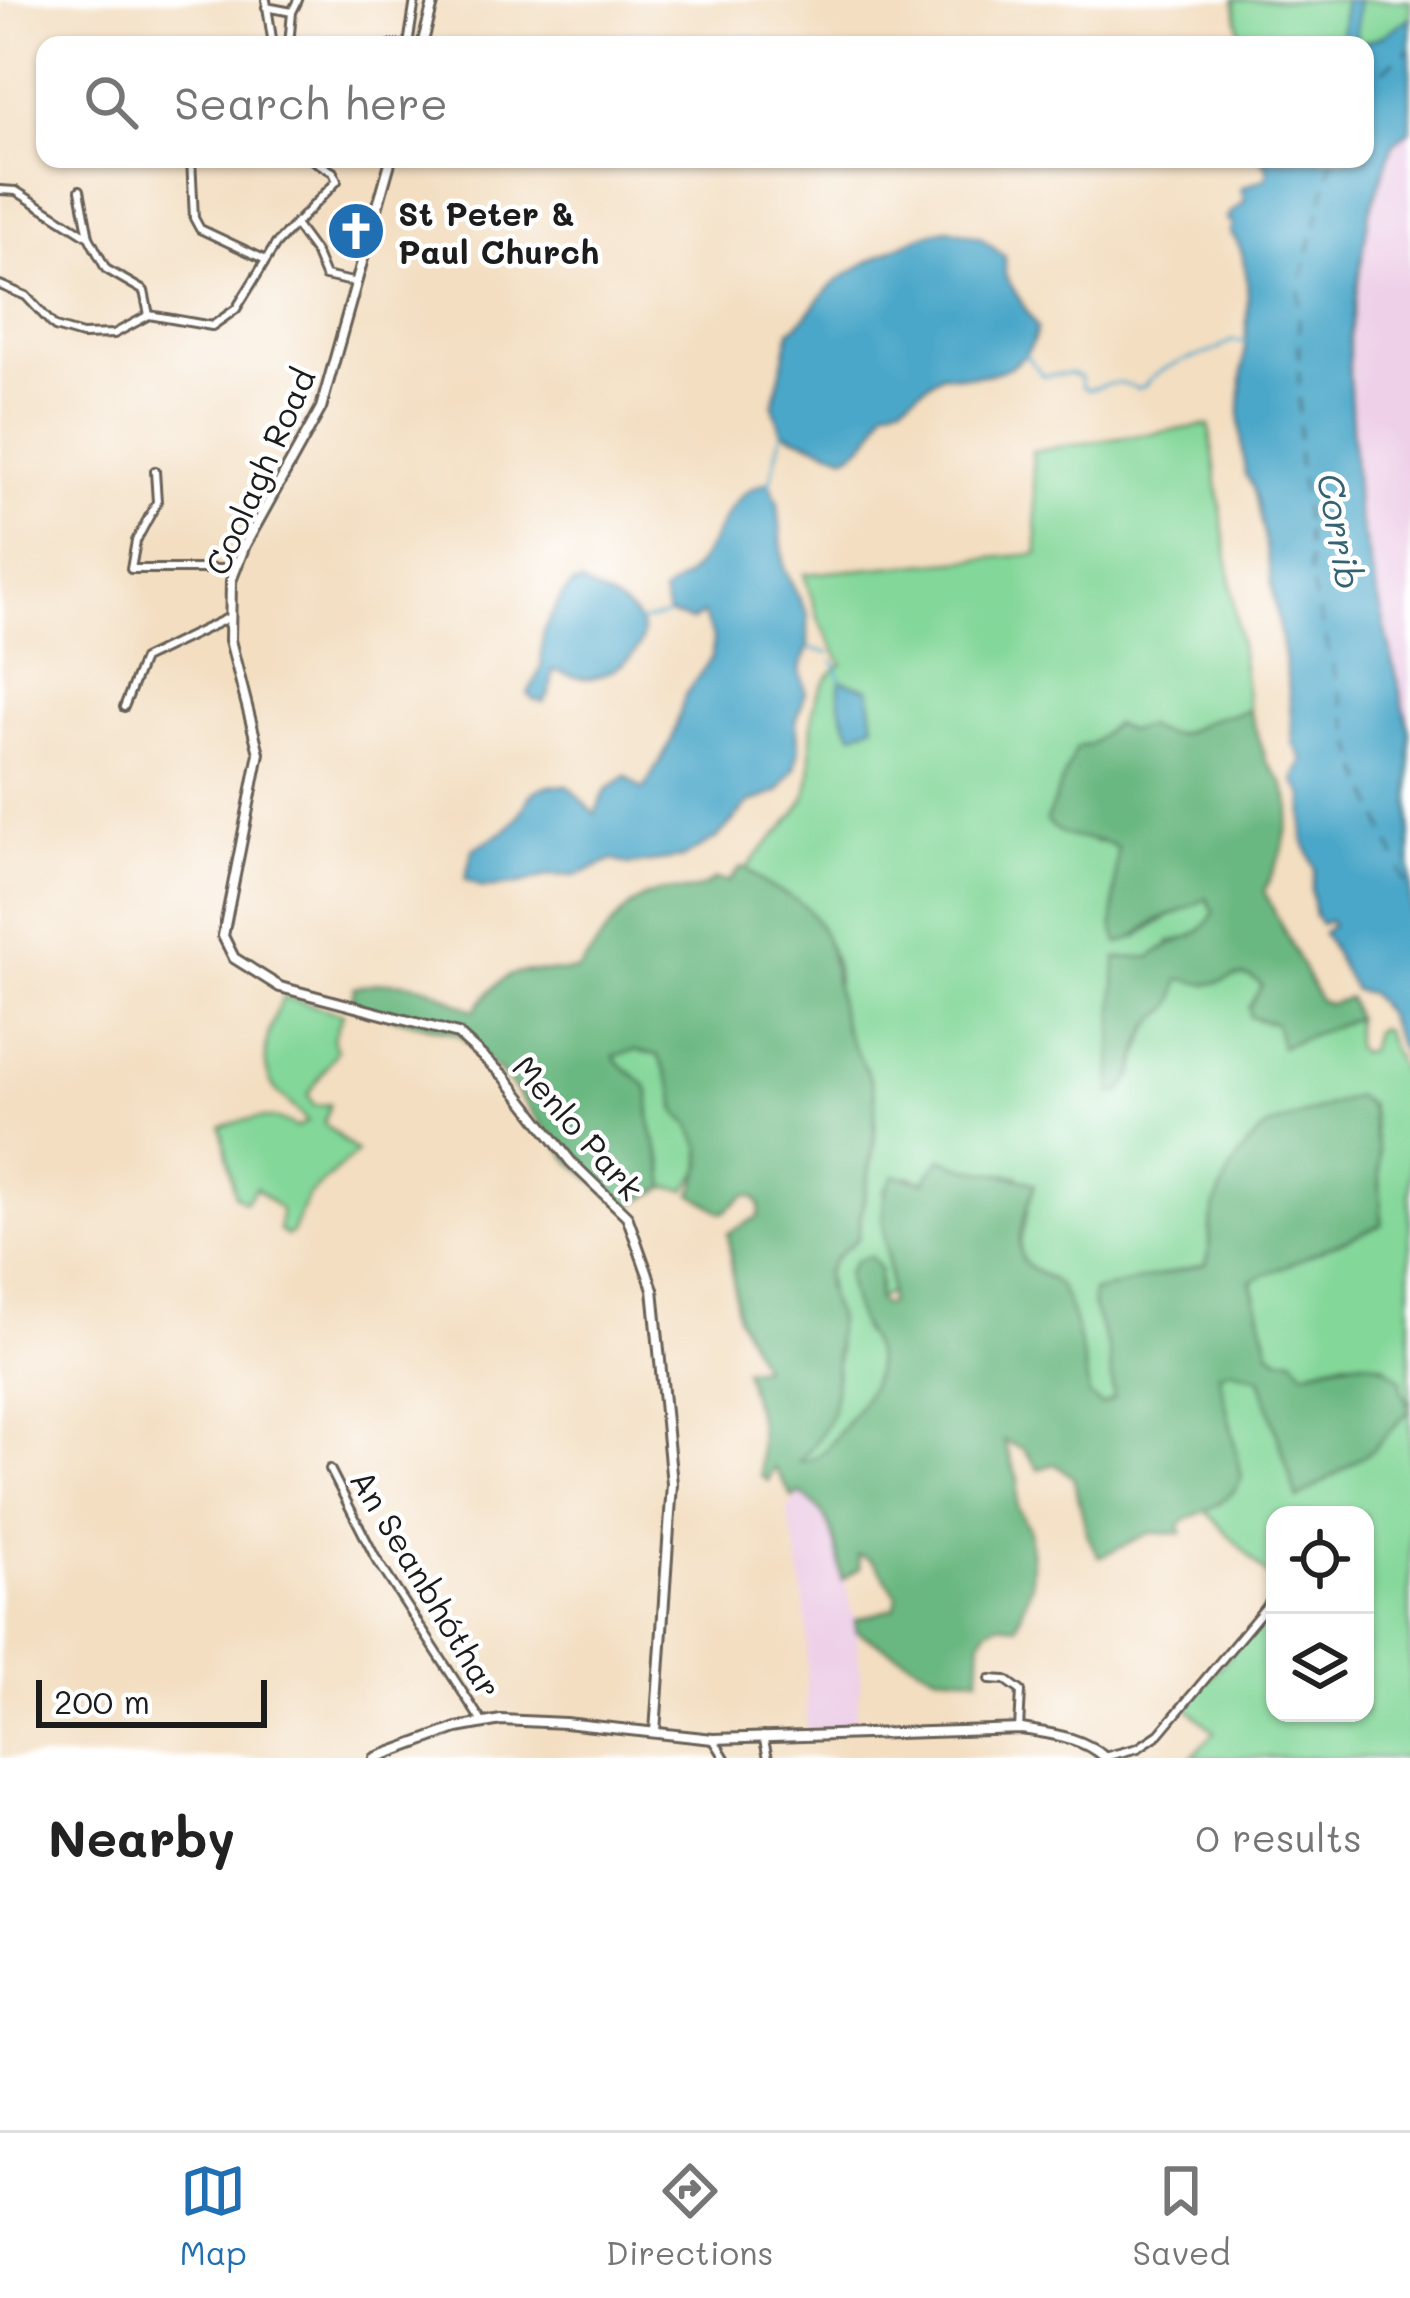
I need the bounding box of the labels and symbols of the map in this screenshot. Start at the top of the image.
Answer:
place label: St Peter & Paul Church [398,191,599,272]
church icon: St Peter & Paul Church [325,200,387,262]
street label: Coolagh Road [194,361,324,581]
water label: Corrib [1308,469,1374,593]
street label: Menlo Park [504,1046,654,1208]
street label: An Seanbhóthar [342,1461,512,1705]
scale bar [36,1674,267,1727]

